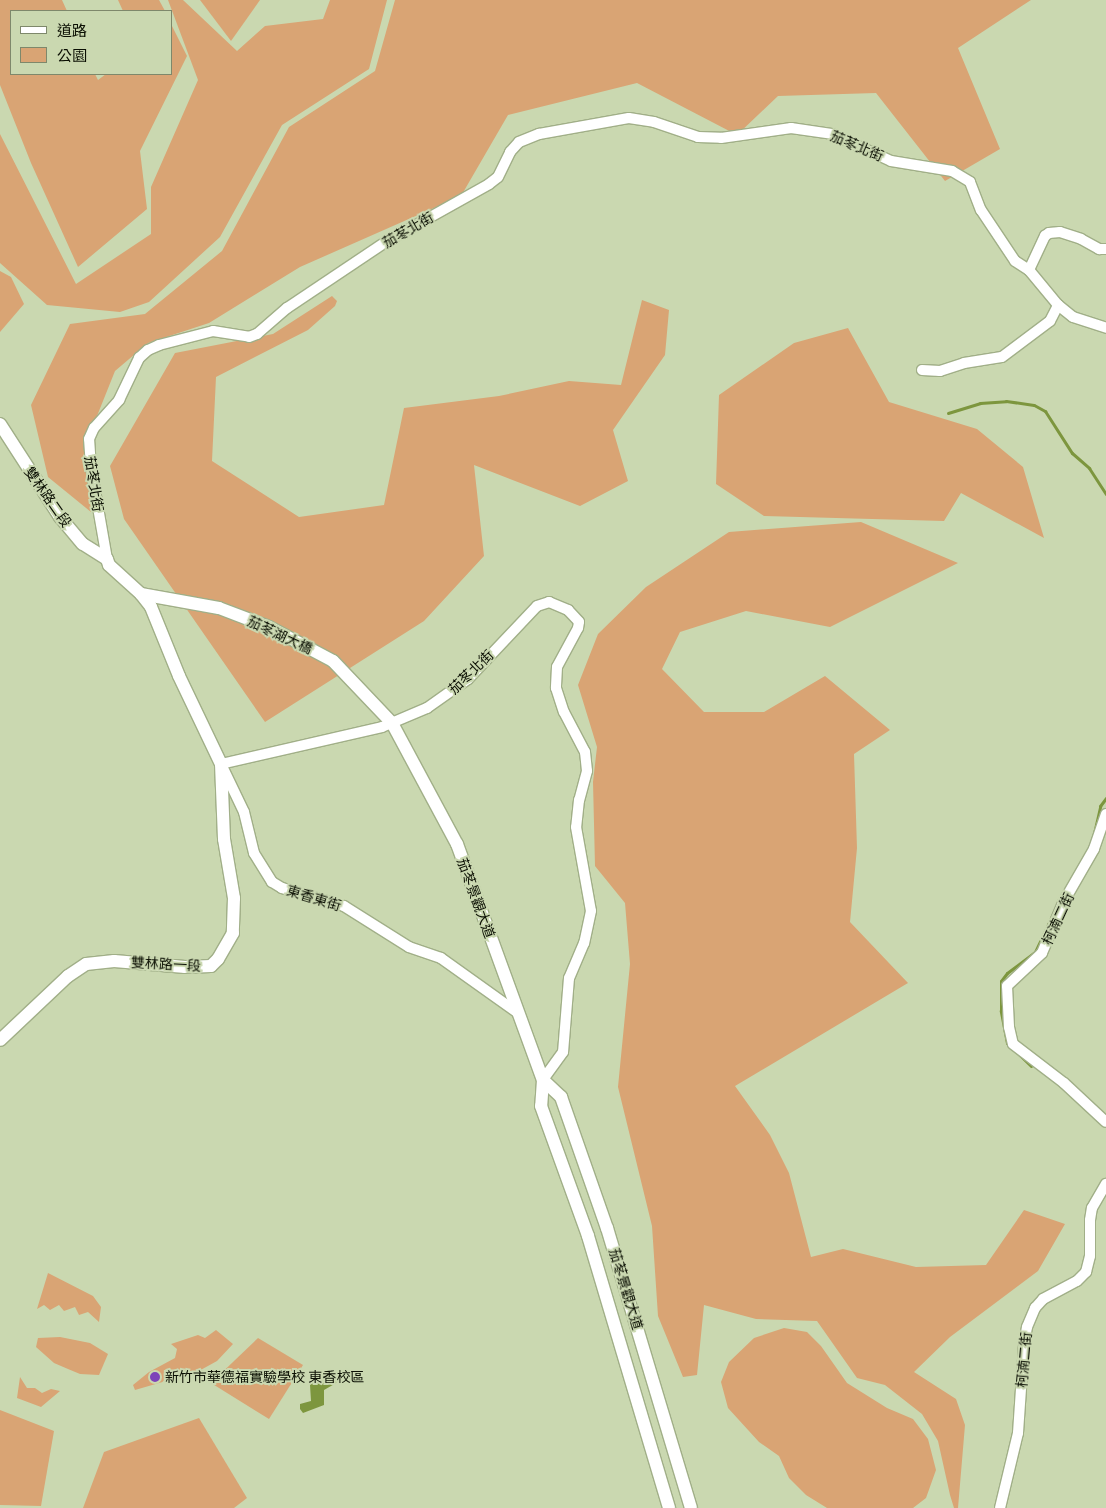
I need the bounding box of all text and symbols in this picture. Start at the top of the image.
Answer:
legend [10,10,172,75]
text: 道路 [57,21,87,39]
text: 公園 [57,46,87,64]
street label: 茄苳北街 [828,127,886,165]
street label: 茄苳北街 [380,209,436,251]
street label: 茄苳北街 [81,455,107,513]
street label: 雙林路二段 [21,464,75,530]
street label: 茄苳湖大橋 [245,613,315,657]
street label: 茄苳北街 [445,647,497,697]
street label: 茄苳景觀大道 [454,856,498,940]
street label: 東香東街 [285,882,343,914]
street label: 柯湳二街 [1039,890,1077,948]
street label: 雙林路一段 [131,954,201,974]
street label: 茄苳景觀大道 [606,1246,646,1332]
street label: 柯湳二街 [1013,1331,1035,1389]
place label: 新竹市華德福實驗學校 東香校區 [165,1369,365,1385]
marker: 新竹市華德福實驗學校 東香校區 [149,1371,161,1383]

